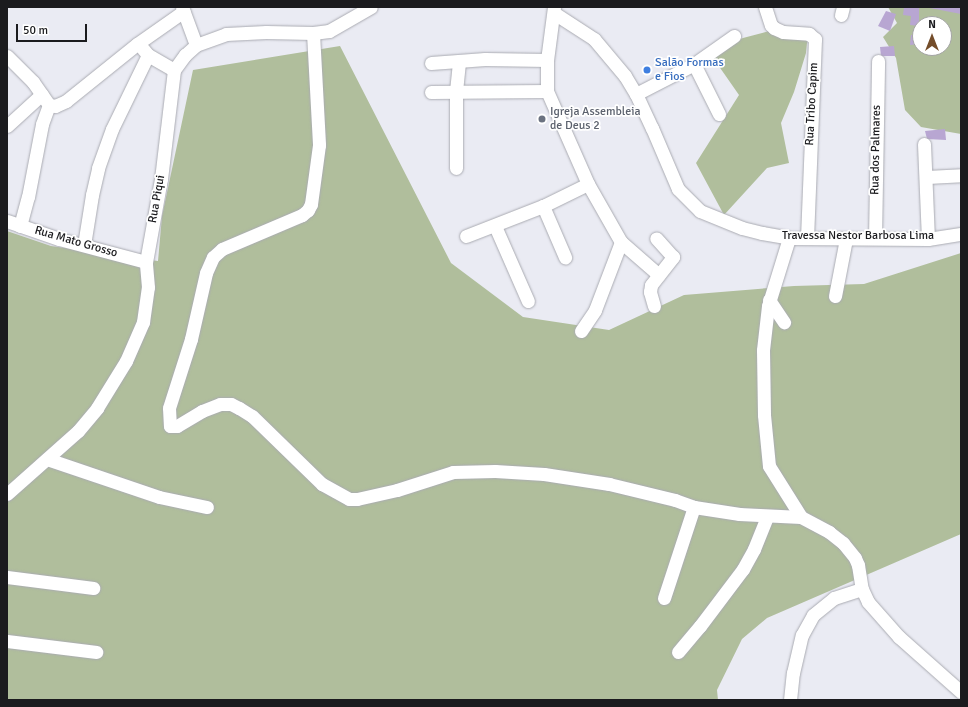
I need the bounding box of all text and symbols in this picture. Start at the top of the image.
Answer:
scale bar [18,16,89,42]
north arrow [912,16,952,56]
text: N [928,18,936,31]
text: 50 m [23,23,48,38]
place label: Salão Formas e Fios [655,56,724,84]
street label: Rua Tribo Capim [803,62,821,146]
marker: Salão Formas e Fios [642,65,652,75]
place label: Igreja Assembleia de Deus 2 [550,105,641,133]
street label: Rua dos Palmares [868,105,884,195]
marker: Igreja Assembleia de Deus 2 [537,114,547,124]
street label: Rua Piqui [146,174,168,224]
street label: Rua Mato Grosso [33,223,119,261]
street label: Travessa Nestor Barbosa Lima [782,229,934,243]

